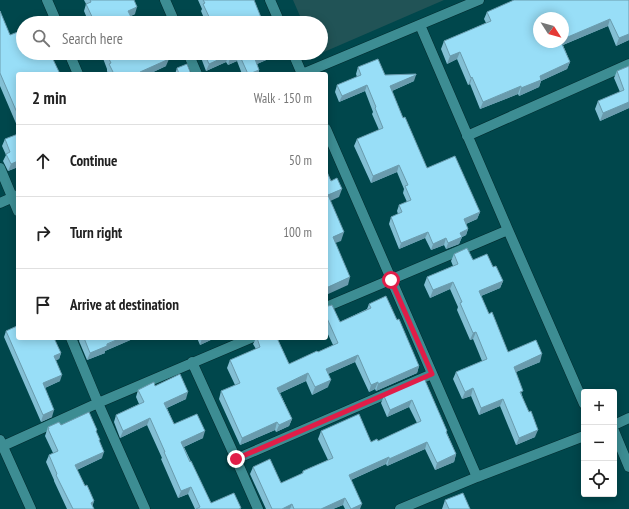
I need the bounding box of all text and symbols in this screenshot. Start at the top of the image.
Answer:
north arrow [533,12,569,48]
search box [16,16,328,60]
icon: search [30,27,52,49]
text: Search here [62,29,123,48]
text: 2 min [32,87,66,109]
text: Walk · 150 m [254,90,312,107]
icon: ahead [32,150,54,172]
text: Continue [70,151,117,170]
text: 50 m [289,152,312,169]
icon: right [32,222,54,244]
text: Turn right [70,223,122,242]
text: 100 m [283,224,312,241]
route start [382,271,400,289]
icon: arrive [32,294,54,316]
text: Arrive at destination [70,295,179,314]
map controls [581,389,617,497]
button: + [581,389,617,425]
button: − [581,425,617,461]
route end [227,450,245,468]
button: locate [581,461,617,497]

